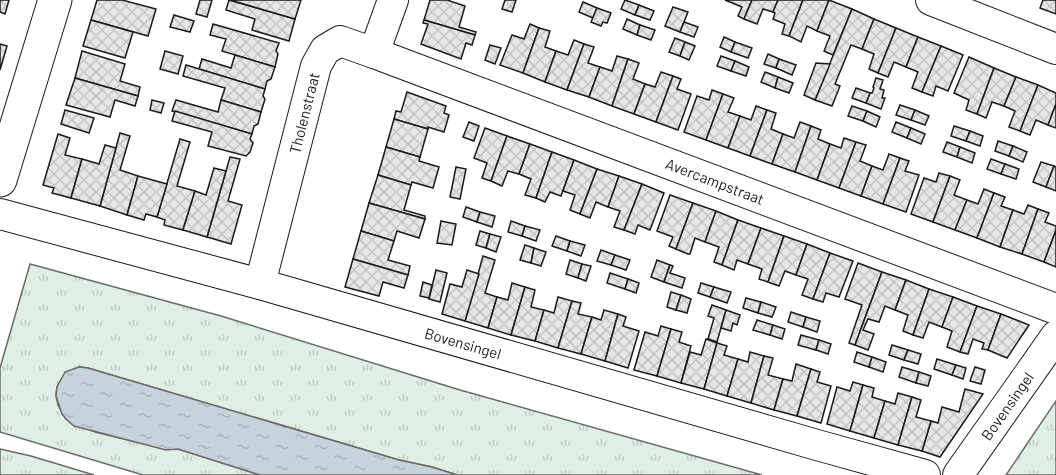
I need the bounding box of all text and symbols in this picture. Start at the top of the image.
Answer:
street label: Tholenstraat [285,71,323,155]
street label: Avercampstraat [663,154,767,208]
street label: Bovensingel [423,323,503,363]
street label: Bovensingel [977,369,1037,443]

